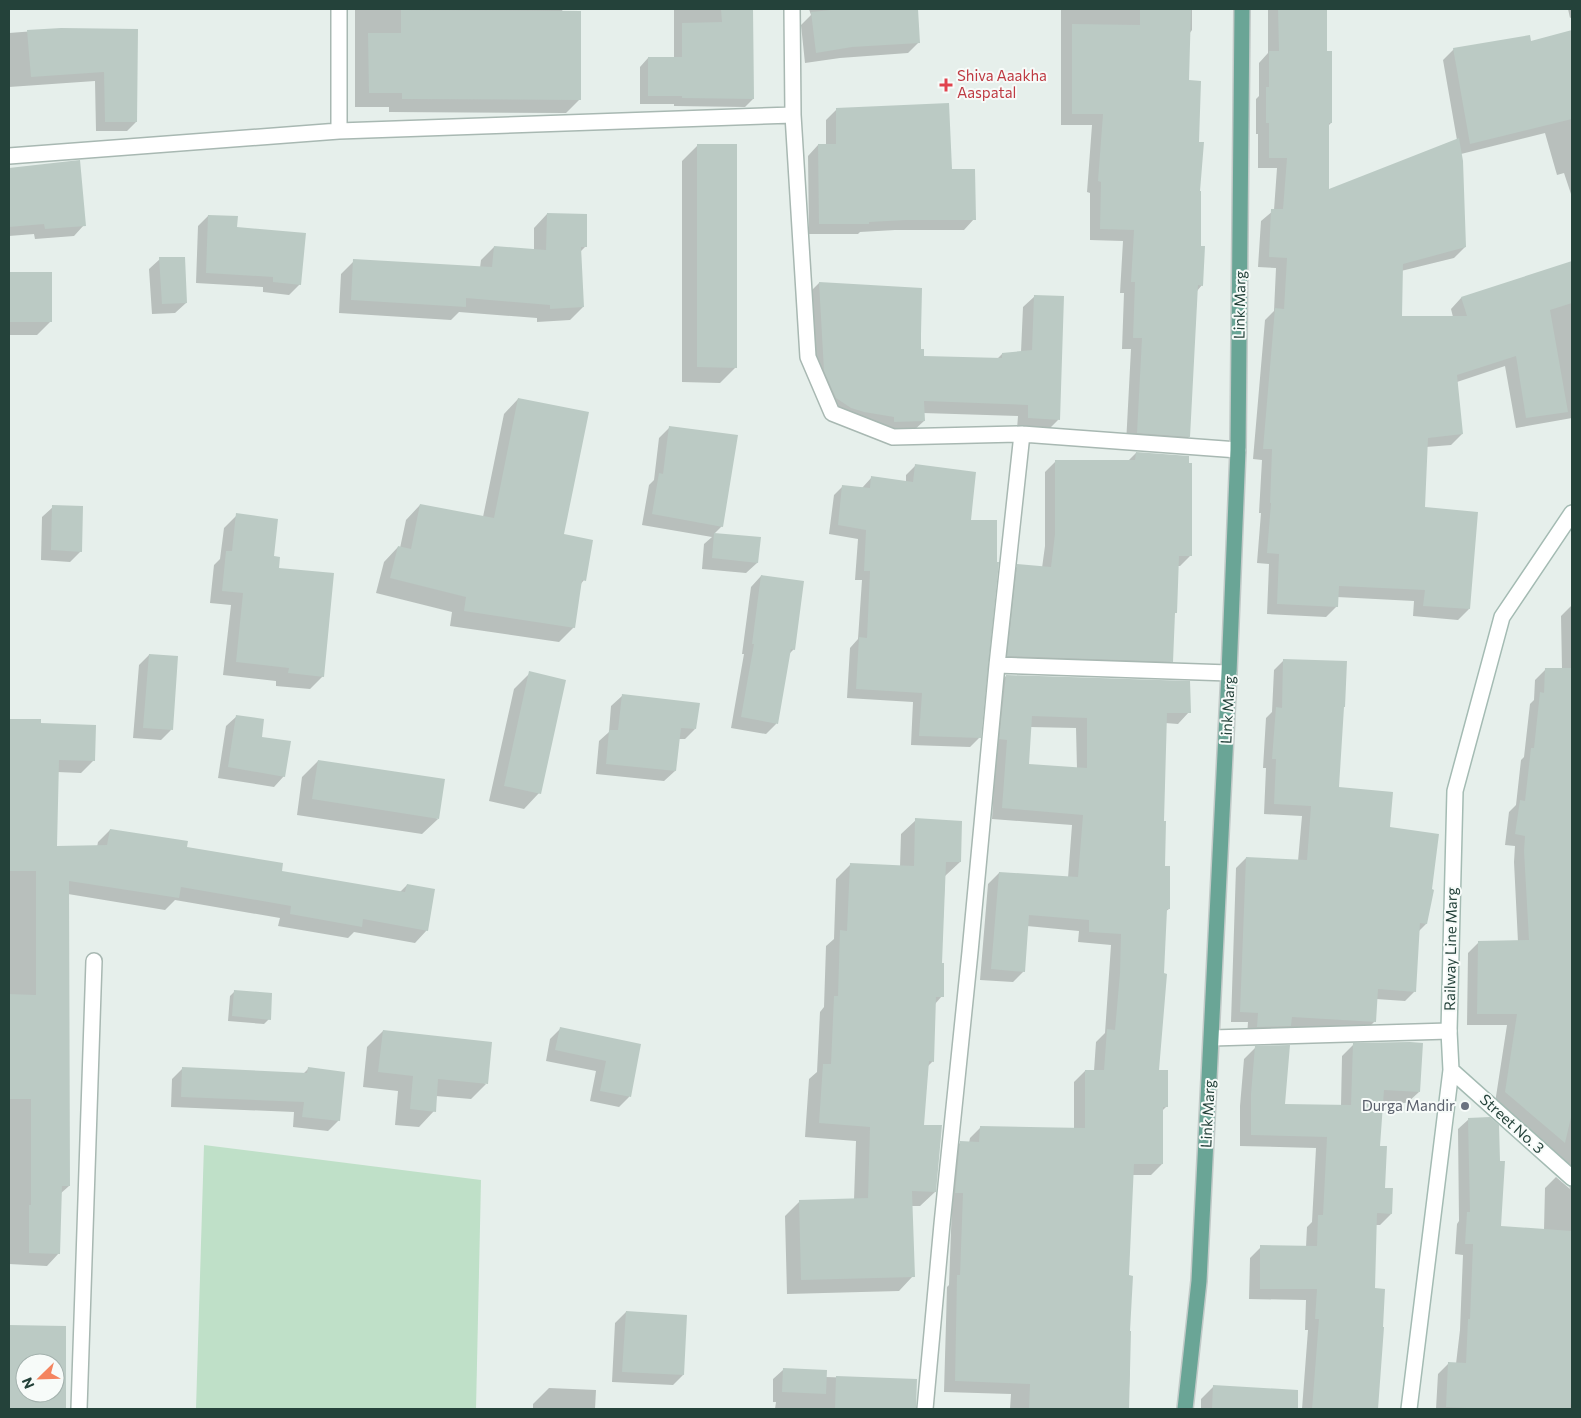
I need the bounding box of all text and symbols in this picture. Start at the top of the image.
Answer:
place label: Shiva Aaakha Aaspatal [957,66,1047,101]
marker: Shiva Aaakha Aaspatal [939,78,953,92]
street label: Link Marg [1229,271,1249,339]
street label: Link Marg [1216,675,1238,744]
street label: Railway Line Marg [1440,887,1460,1011]
street label: Link Marg [1196,1079,1218,1148]
street label: Street No. 3 [1477,1090,1548,1157]
place label: Durga Mandir [1362,1096,1455,1114]
marker: Durga Mandir [1459,1100,1471,1112]
north arrow [15,1353,65,1403]
text: N [18,1375,37,1391]

